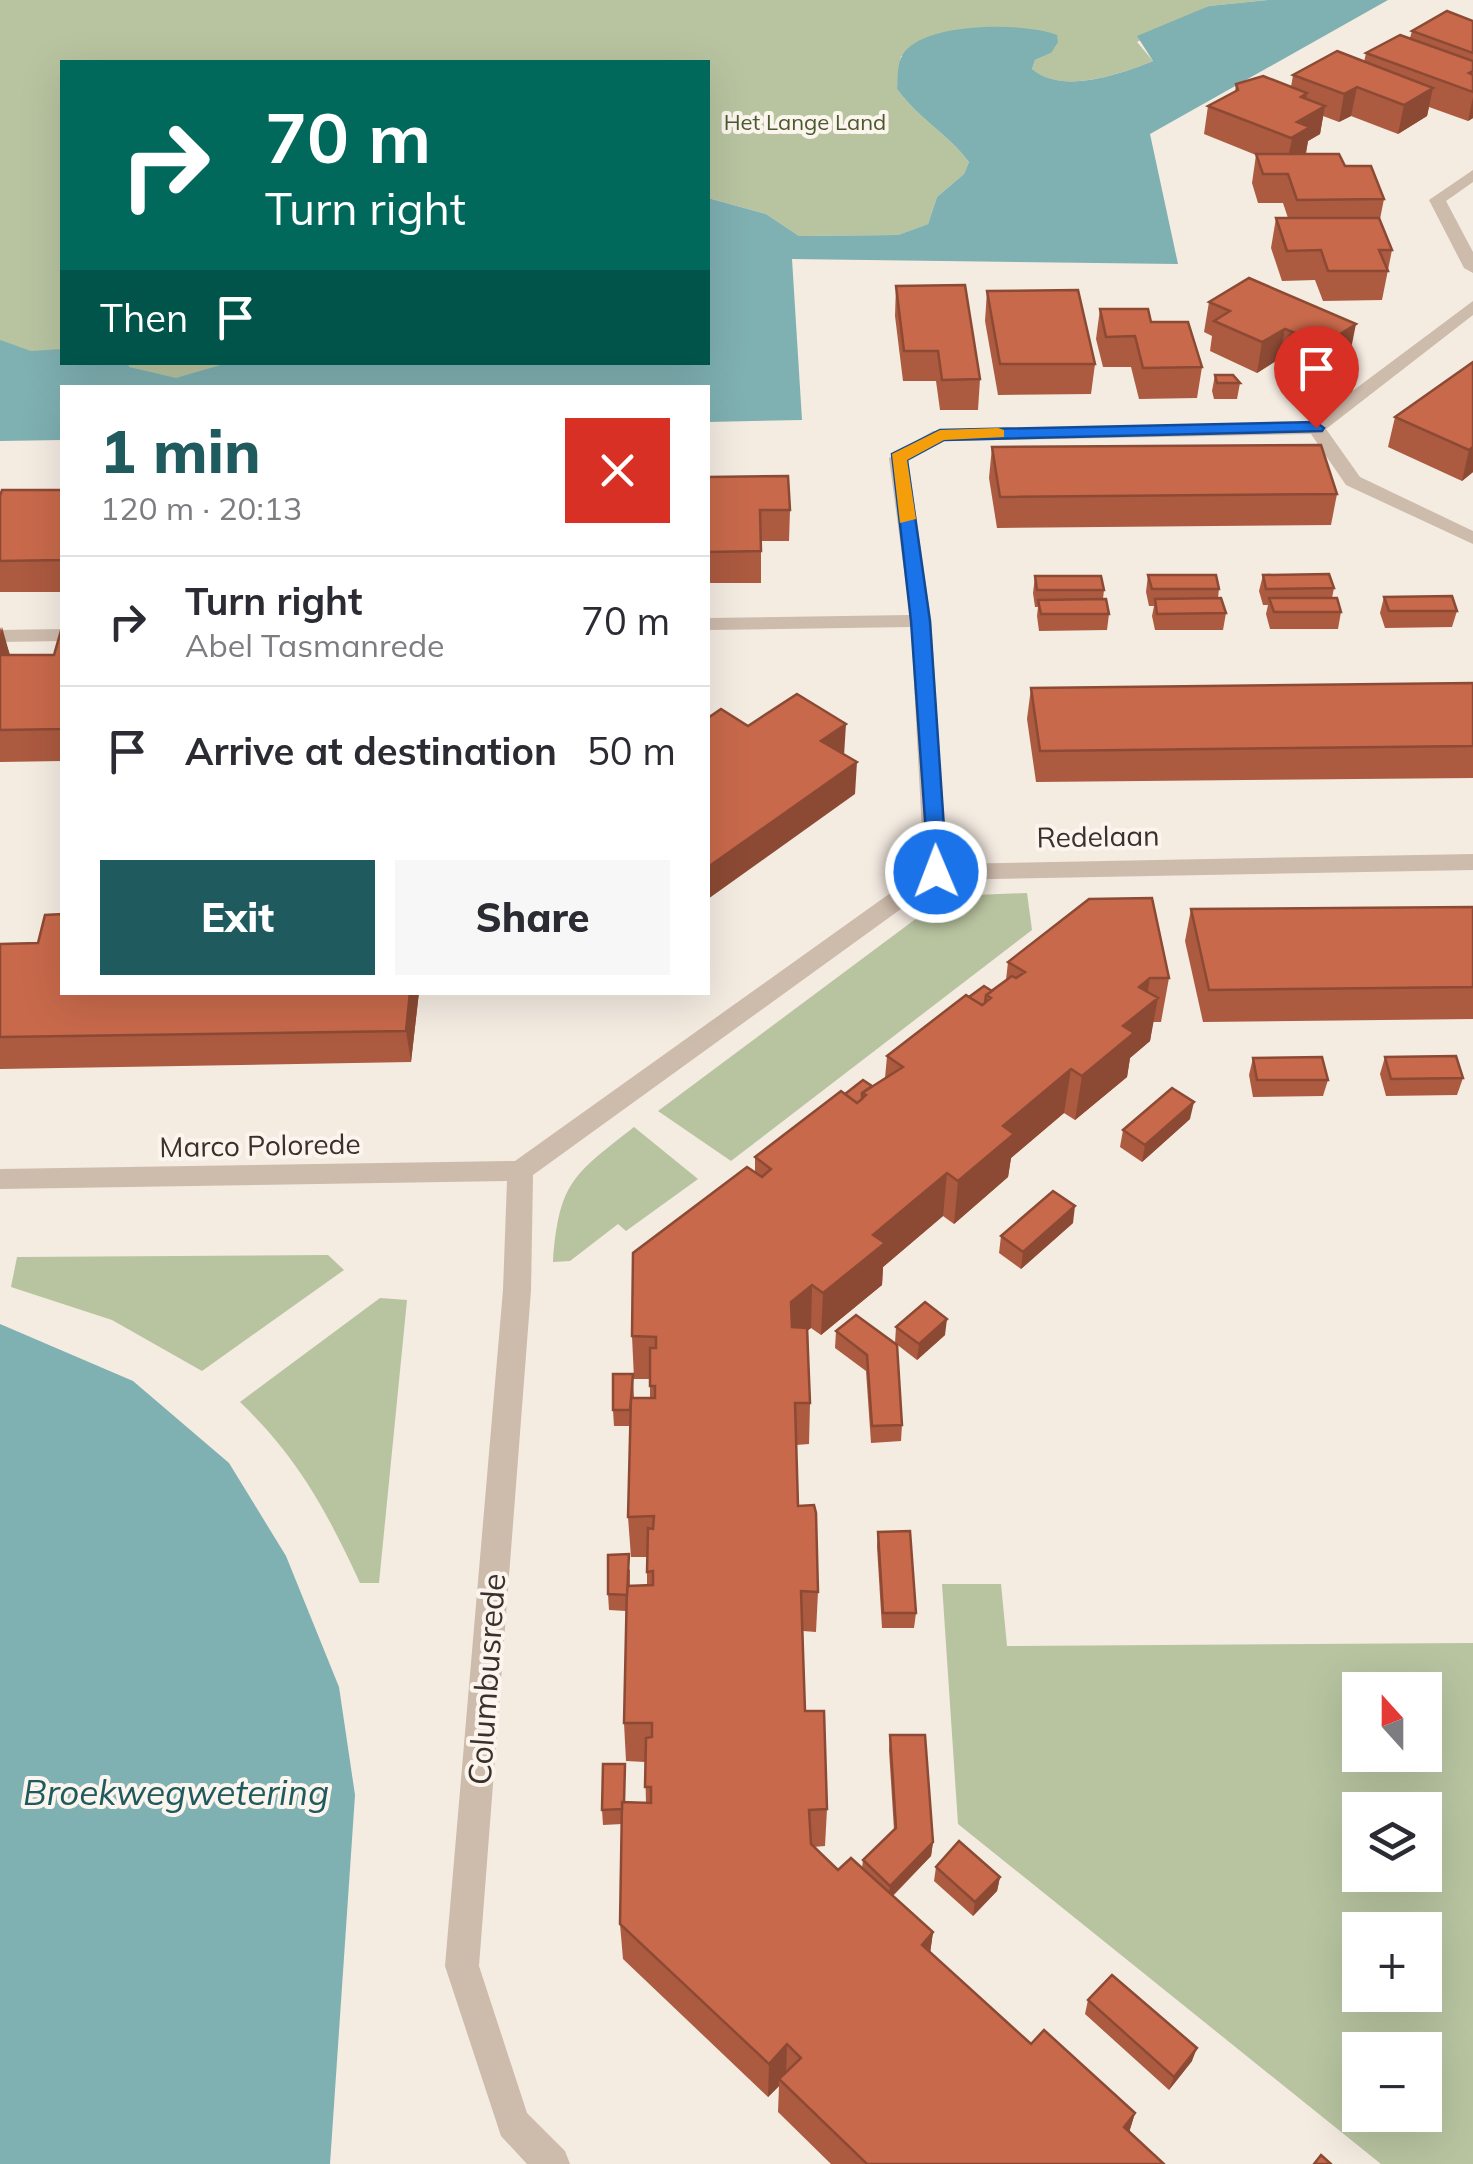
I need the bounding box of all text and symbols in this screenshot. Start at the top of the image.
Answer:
text: 70 m [265,93,431,181]
icon: right [100,100,230,230]
park label: Het Lange Land [724,108,886,136]
text: Turn right [265,180,466,236]
icon: arrive [208,290,263,345]
text: Then [100,294,188,342]
pin [1274,326,1359,429]
icon: arrive [1289,341,1344,396]
text: 1 min [100,413,261,488]
button: close [565,418,670,523]
text: 120 m · 20:13 [100,488,302,528]
text: Turn right [185,577,362,625]
icon: right [100,594,155,649]
text: 70 m [581,597,670,645]
text: Abel Tasmanrede [185,625,445,665]
icon: arrive [100,724,155,779]
text: Arrive at destination [185,727,557,775]
text: 50 m [587,727,676,775]
street label: Redelaan [1036,817,1160,855]
position arrow [884,820,988,924]
button: Exit [100,860,375,975]
button: Share [395,860,670,975]
street label: Marco Polorede [159,1126,361,1164]
street label: Columbusrede [459,1572,513,1786]
north arrow [1342,1672,1442,1772]
map controls [1342,1672,1442,2132]
water label: Broekwegwetering [23,1770,329,1814]
button: layers [1342,1792,1442,1892]
button: + [1342,1912,1442,2012]
button: − [1342,2032,1442,2132]

